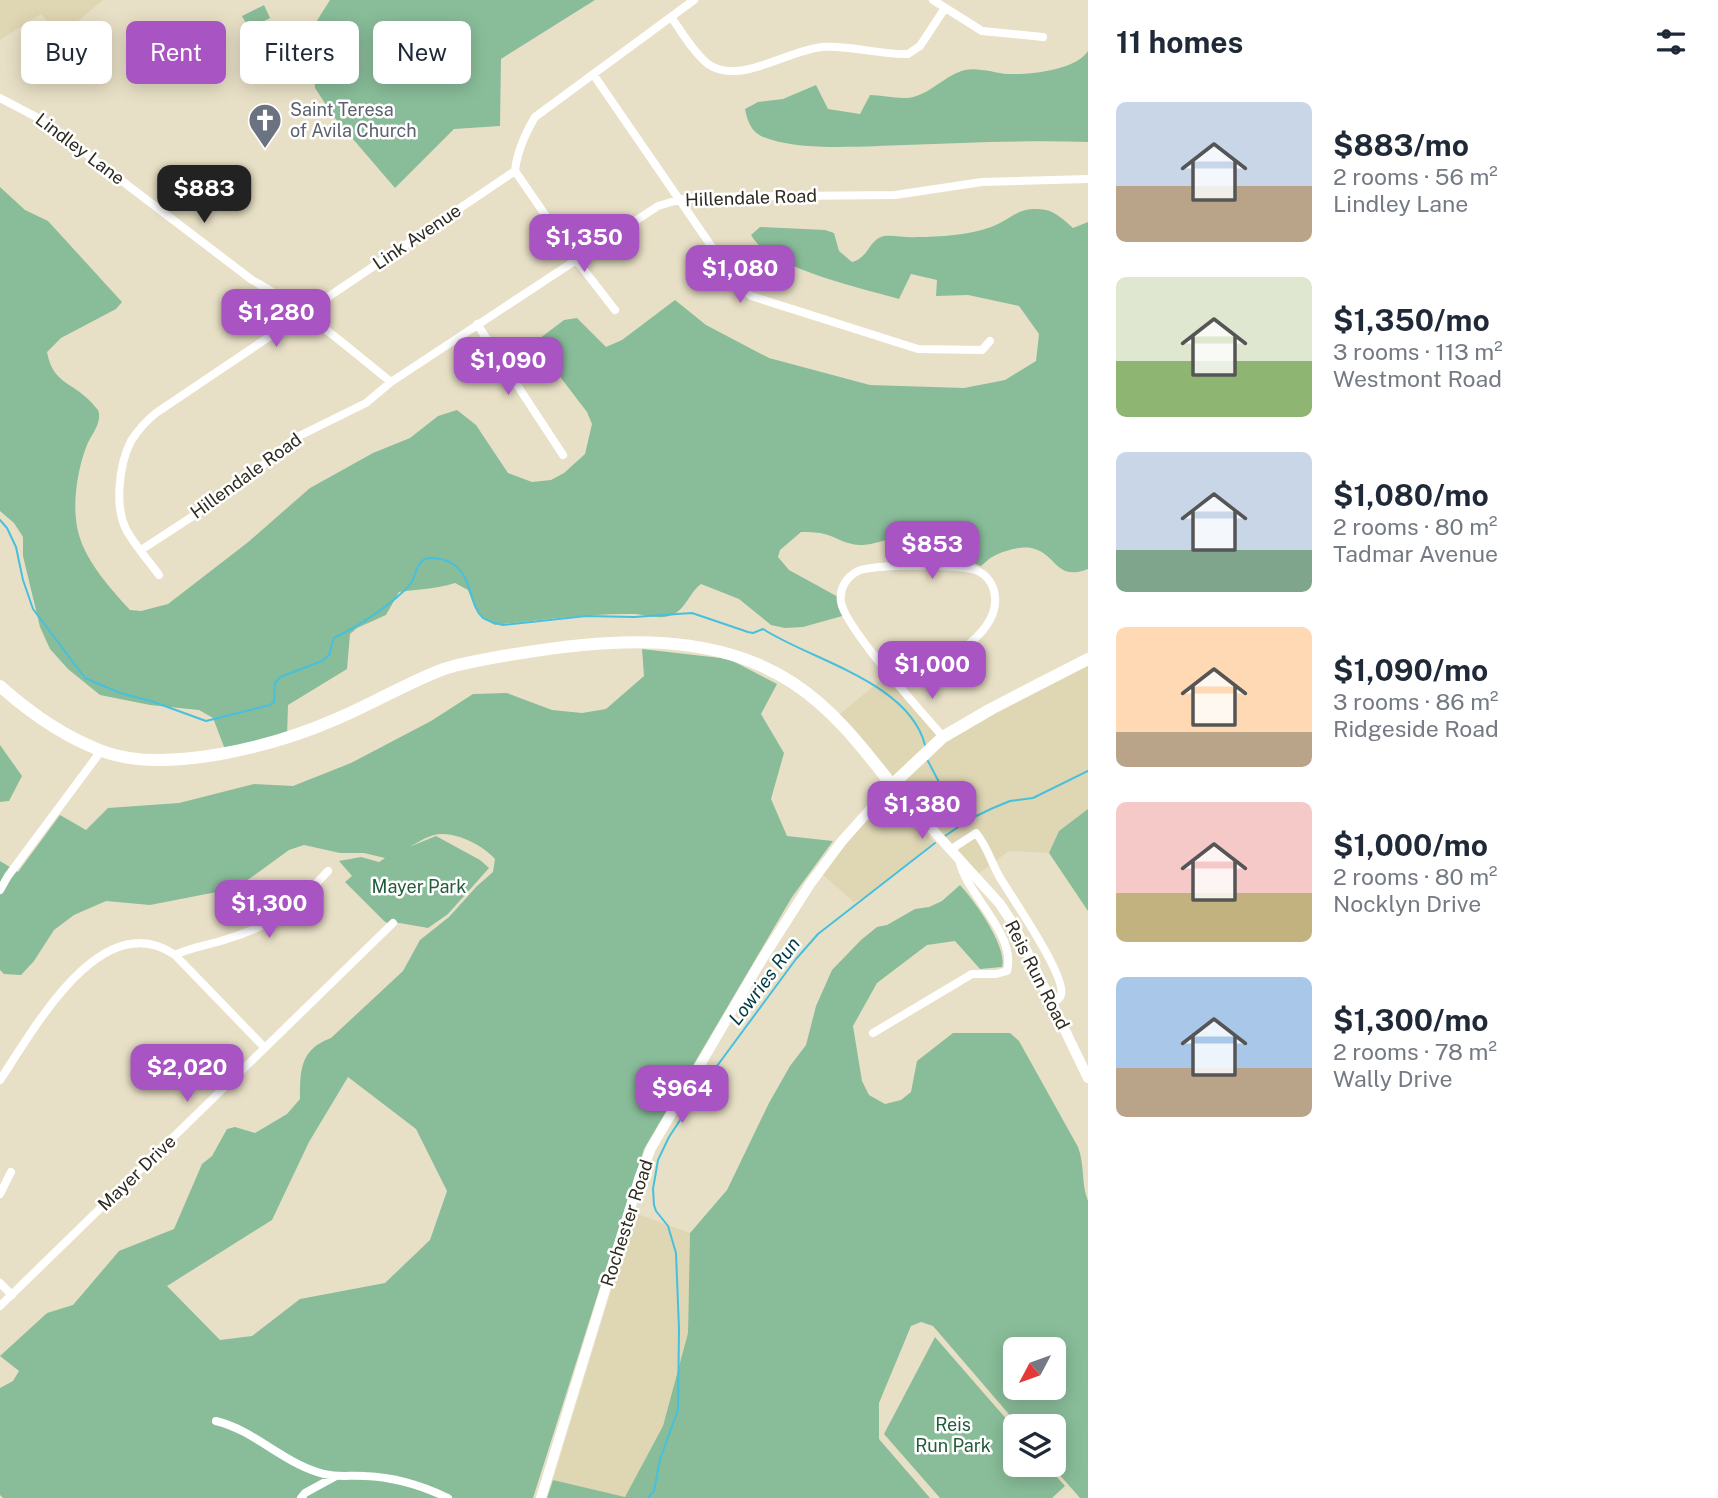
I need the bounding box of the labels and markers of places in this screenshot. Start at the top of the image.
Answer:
place label: Saint Teresa of Avila Church [290,99,417,141]
church icon: Saint Teresa of Avila Church [246,101,284,150]
pin: $883 [163,166,245,225]
pin: $1,350 [527,215,641,274]
pin: $1,080 [683,246,797,305]
pin: $1,280 [219,290,333,349]
pin: $1,090 [451,338,565,397]
pin: $853 [891,522,973,581]
pin: $1,000 [875,642,989,701]
pin: $1,380 [865,782,979,841]
pin: $1,300 [212,880,326,940]
pin: $2,020 [130,1044,244,1104]
pin: $964 [641,1066,723,1125]

